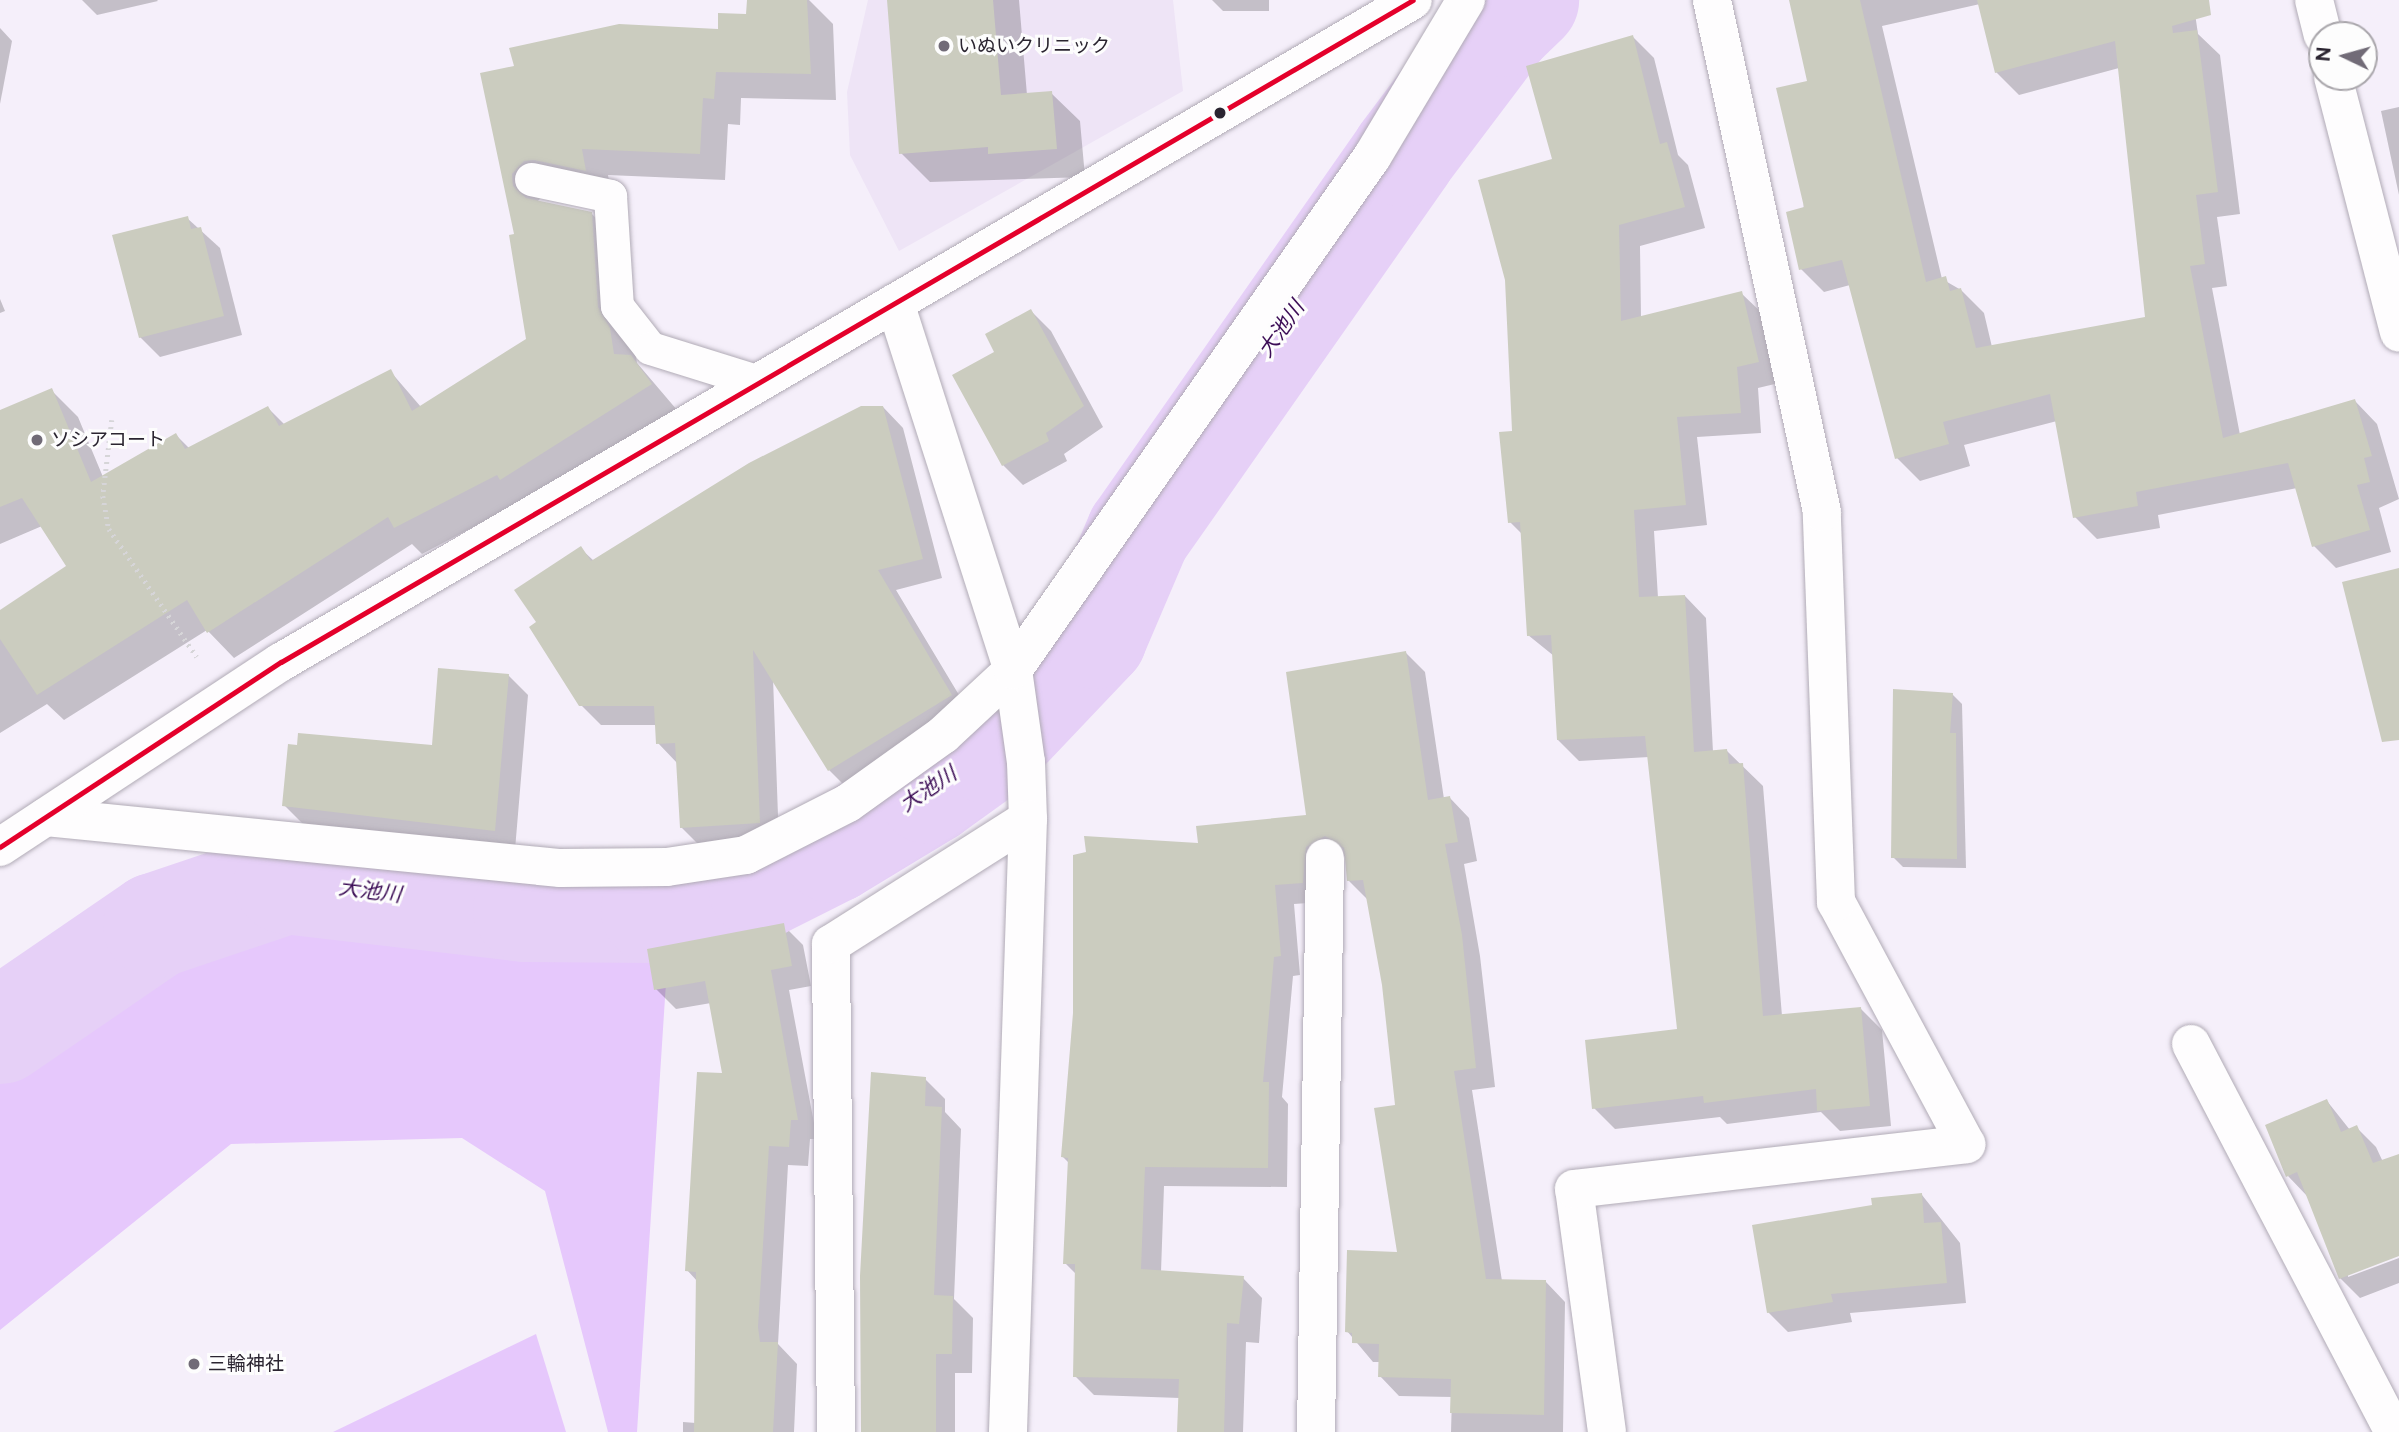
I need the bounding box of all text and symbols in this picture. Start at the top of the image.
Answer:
north arrow [2308,21,2378,91]
place label: いぬいクリニック [958,35,1110,57]
marker: いぬいクリニック [936,38,952,54]
text: N [2311,46,2336,63]
unlabelled marker [1213,106,1227,120]
water label: 大池川 [1253,296,1309,362]
place label: ソシアコート [51,429,165,451]
marker: ソシアコート [29,432,45,448]
water label: 大池川 [895,761,961,817]
water label: 大池川 [337,875,403,907]
place label: 三輪神社 [208,1353,284,1375]
marker: 三輪神社 [186,1356,202,1372]

